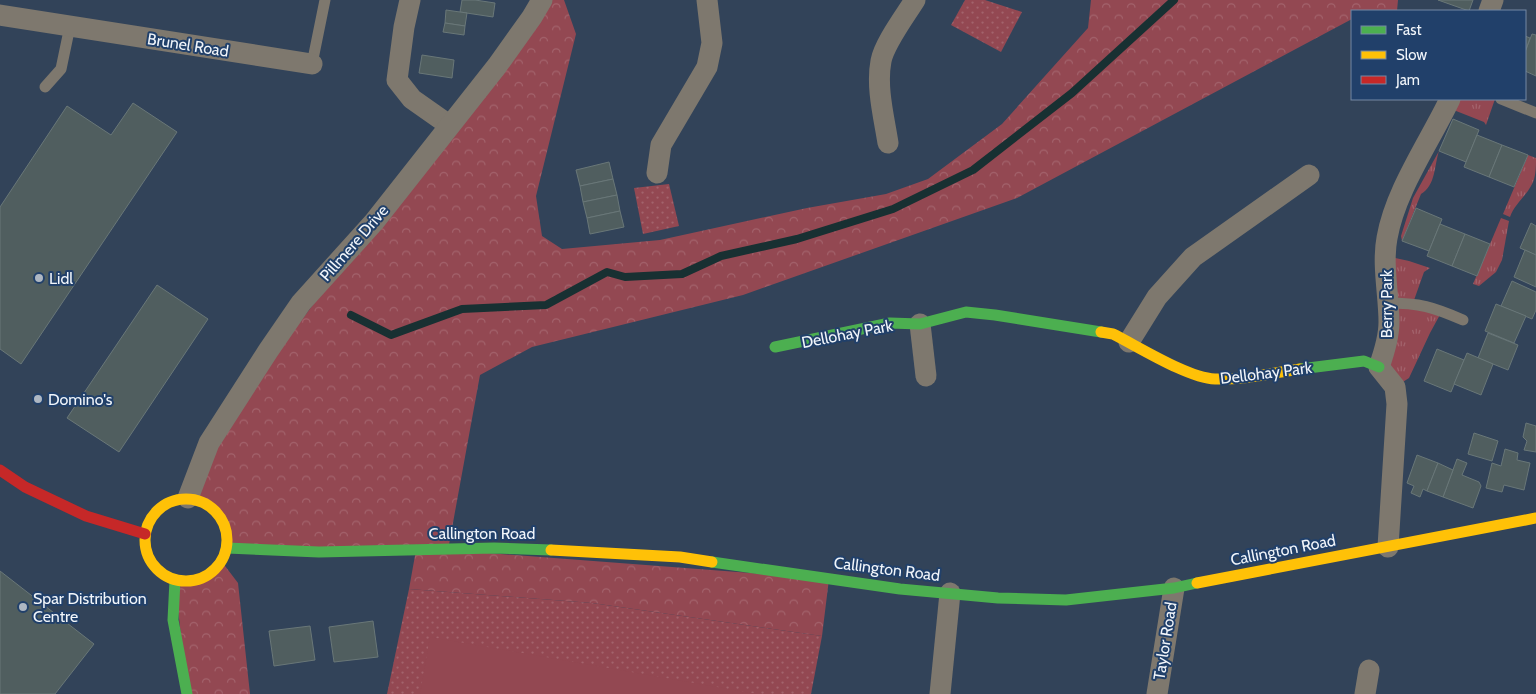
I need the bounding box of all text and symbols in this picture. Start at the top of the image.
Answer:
legend [1351,10,1526,100]
text: Fast [1396,21,1421,39]
street label: Brunel Road [146,29,230,61]
text: Slow [1396,46,1427,64]
text: Jam [1395,71,1420,89]
street label: Pillmere Drive [316,201,392,285]
place label: Lidl [49,269,73,288]
street label: Berry Park [1377,269,1396,338]
marker: Lidl [33,272,45,284]
street label: Dellohay Park [800,316,895,352]
street label: Dellohay Park [1219,358,1314,388]
place label: Domino's [48,390,113,409]
marker: Domino's [32,393,44,405]
street label: Callington Road [429,524,535,543]
street label: Callington Road [1229,530,1337,570]
street label: Callington Road [833,553,941,585]
place label: Spar Distribution Centre [33,589,147,626]
marker: Spar Distribution Centre [17,601,29,613]
street label: Taylor Road [1149,601,1181,681]

